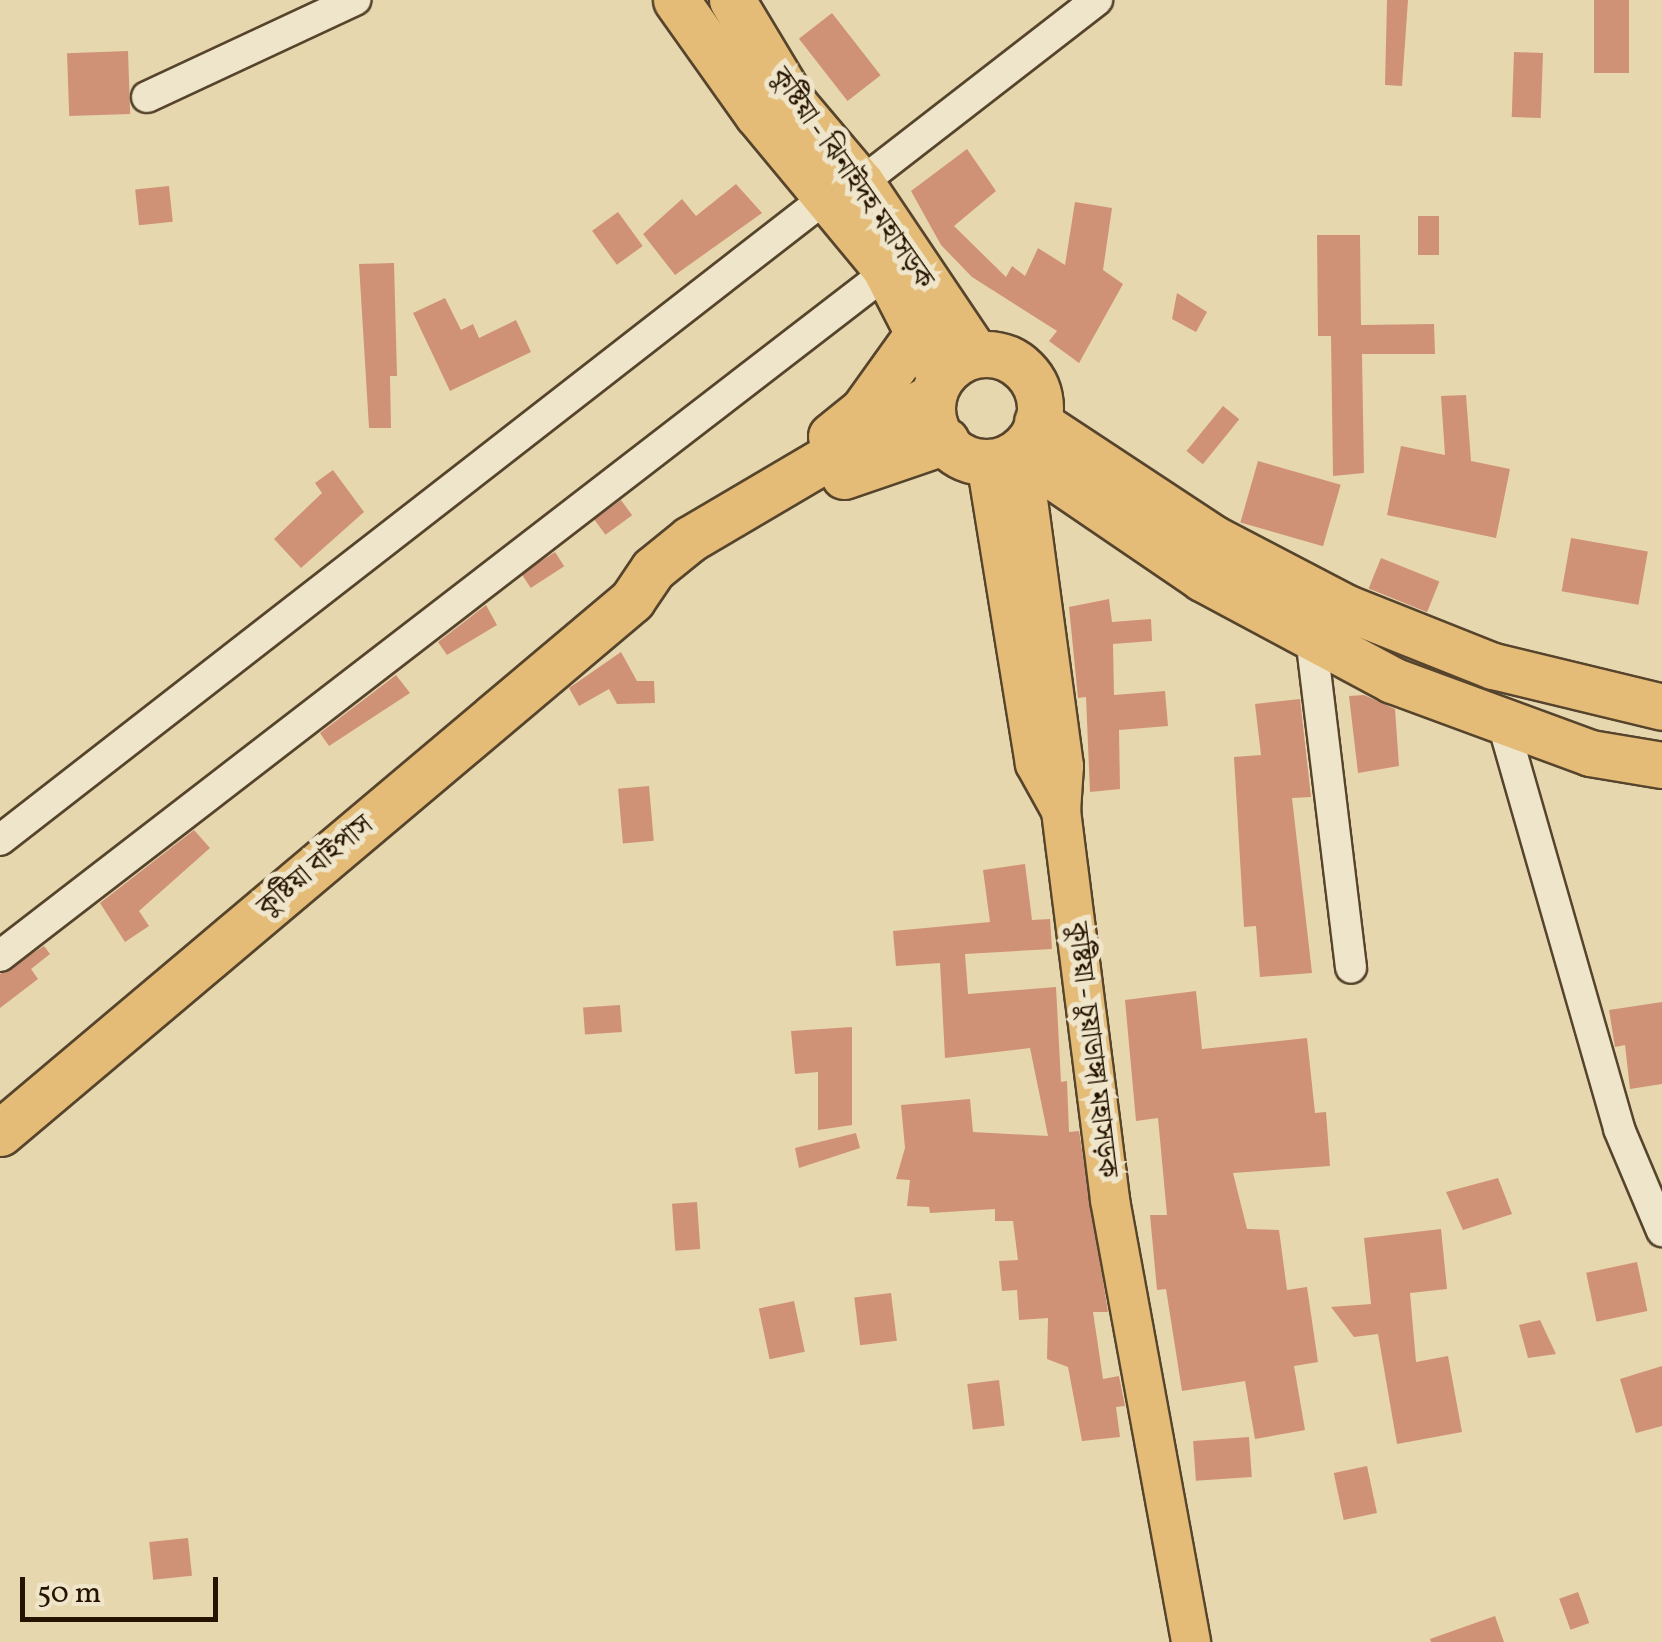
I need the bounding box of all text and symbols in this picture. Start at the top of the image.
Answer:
street label: কুষ্টিয়া - ঝিনাইদহ মহাসড়ক [762,62,940,296]
street label: কুষ্টিয়া বাইপাস [252,809,380,925]
street label: কুষ্টিয়া - চুয়াডাঙ্গা মহাসড়ক [1059,920,1123,1180]
scale bar [25,1557,222,1619]
text: 50 m [37,1573,101,1615]

